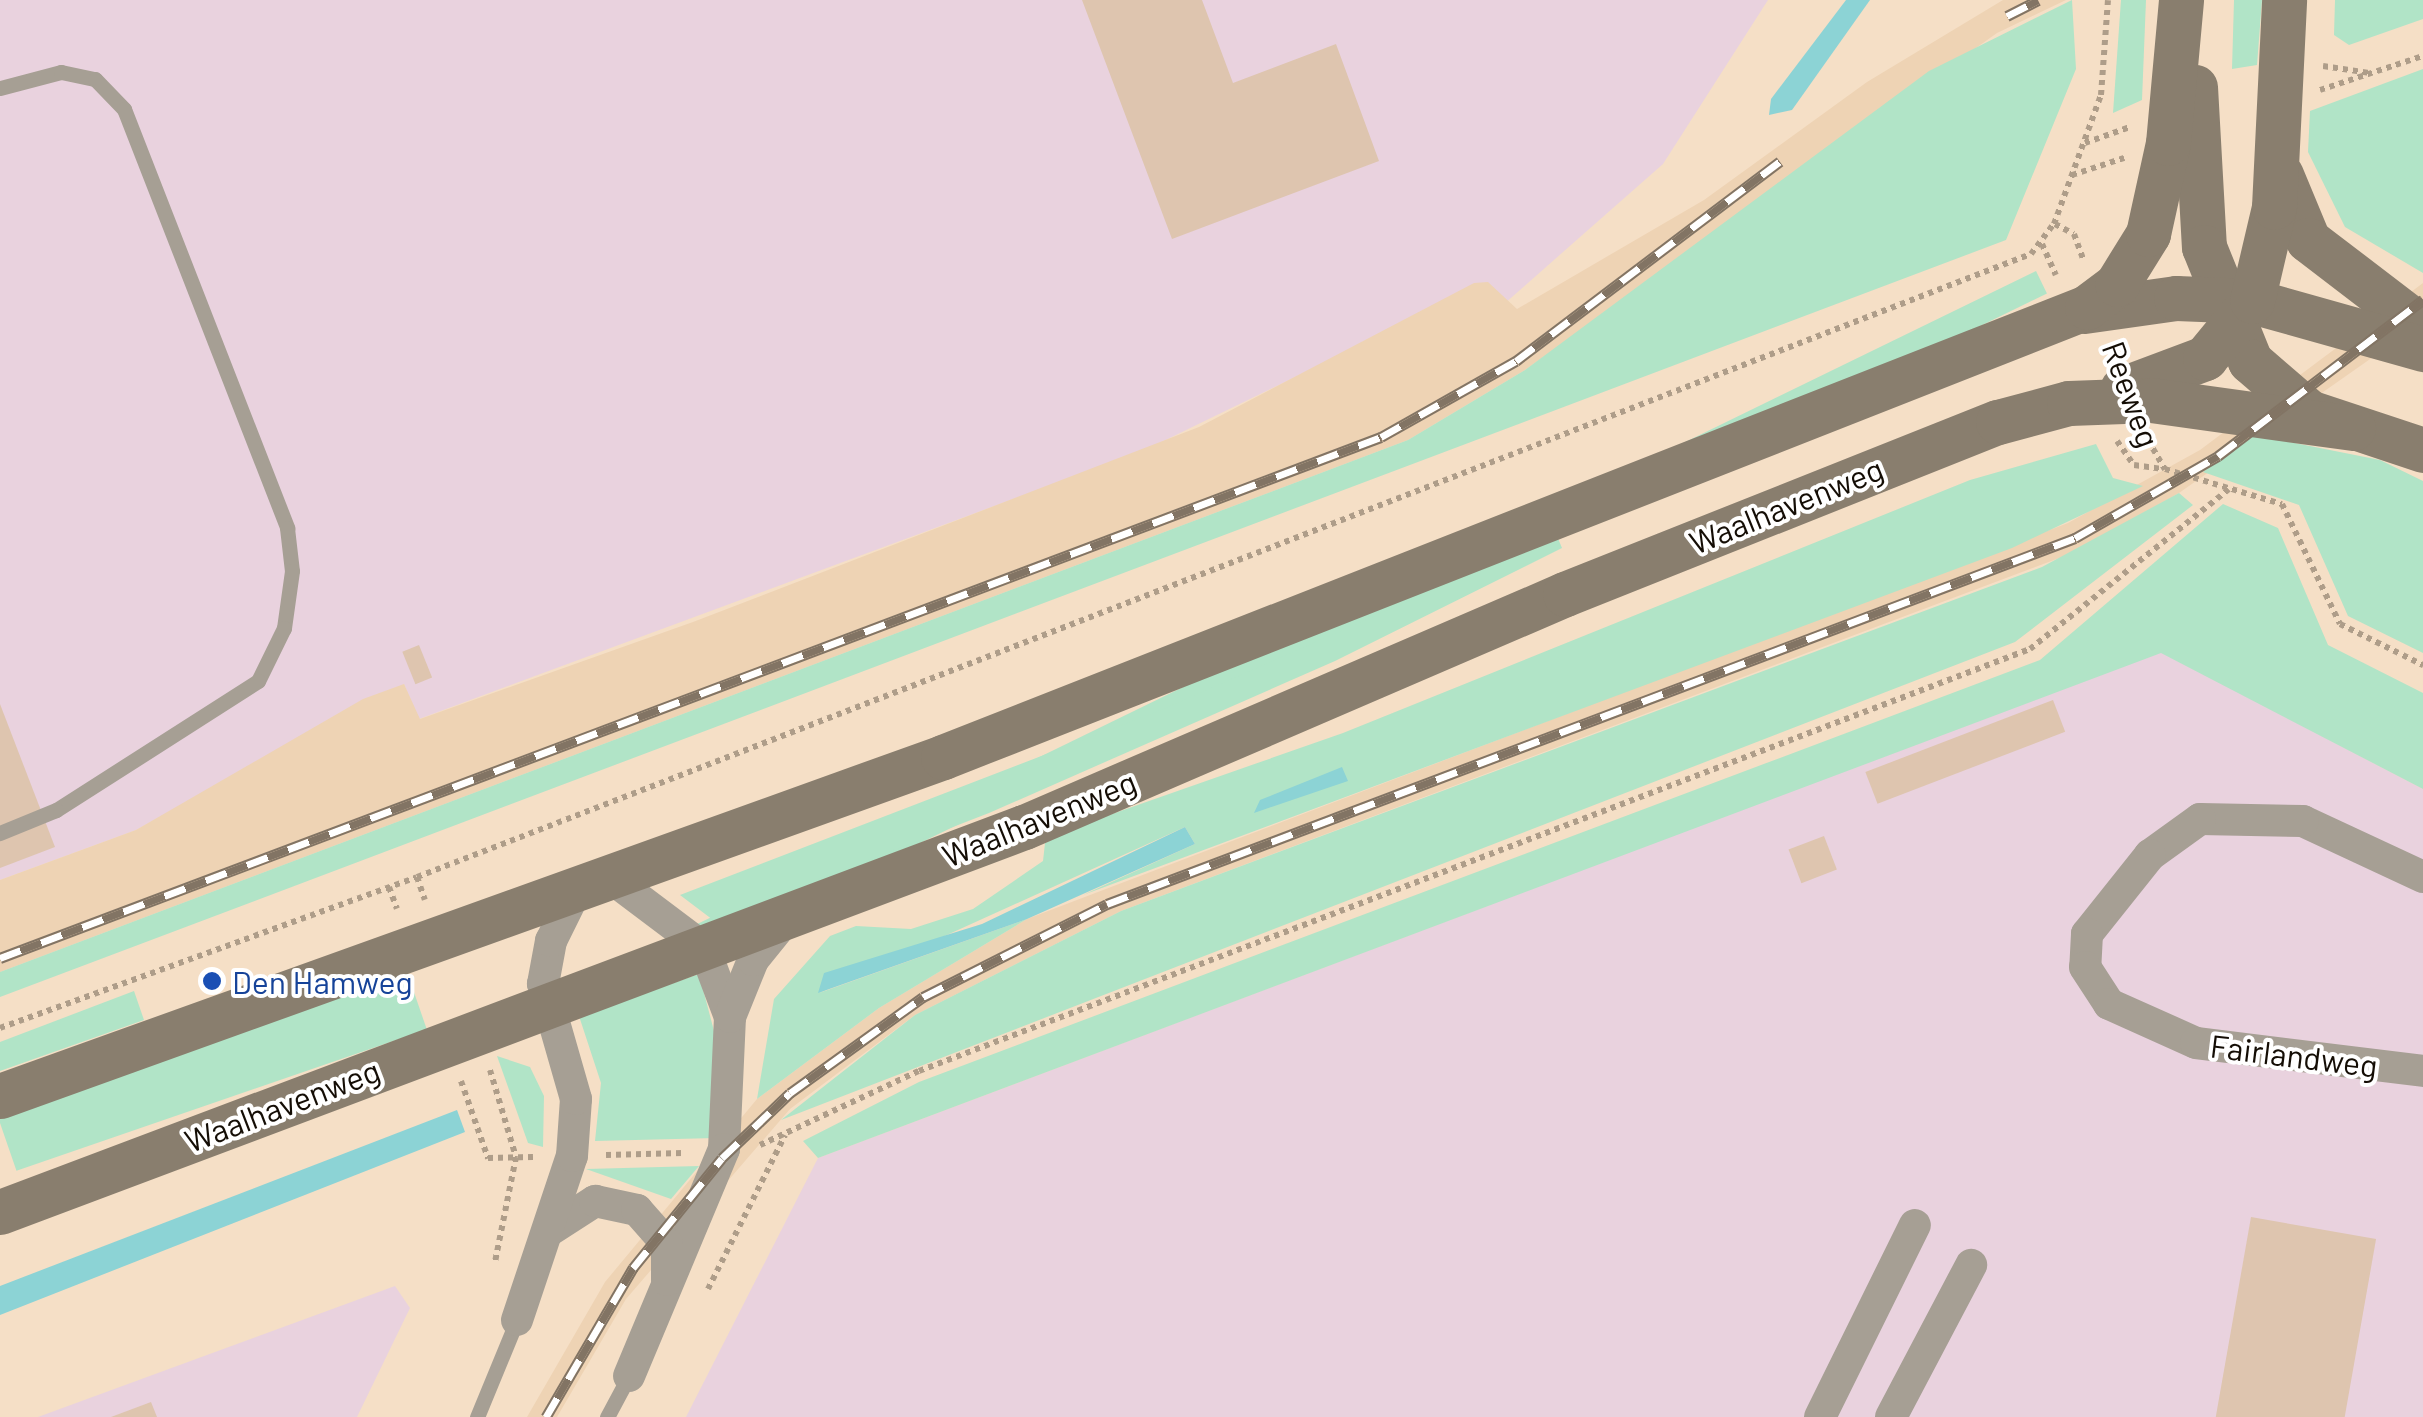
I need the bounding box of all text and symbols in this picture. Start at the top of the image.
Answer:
street label: Reeweg [2095,336,2169,452]
street label: Waalhavenweg [1684,449,1888,561]
street label: Waalhavenweg [937,762,1141,874]
place label: Den Hamweg [232,962,413,1000]
marker: Den Hamweg [201,970,223,992]
street label: Fairlandweg [2208,1026,2380,1084]
street label: Waalhavenweg [179,1050,385,1160]

